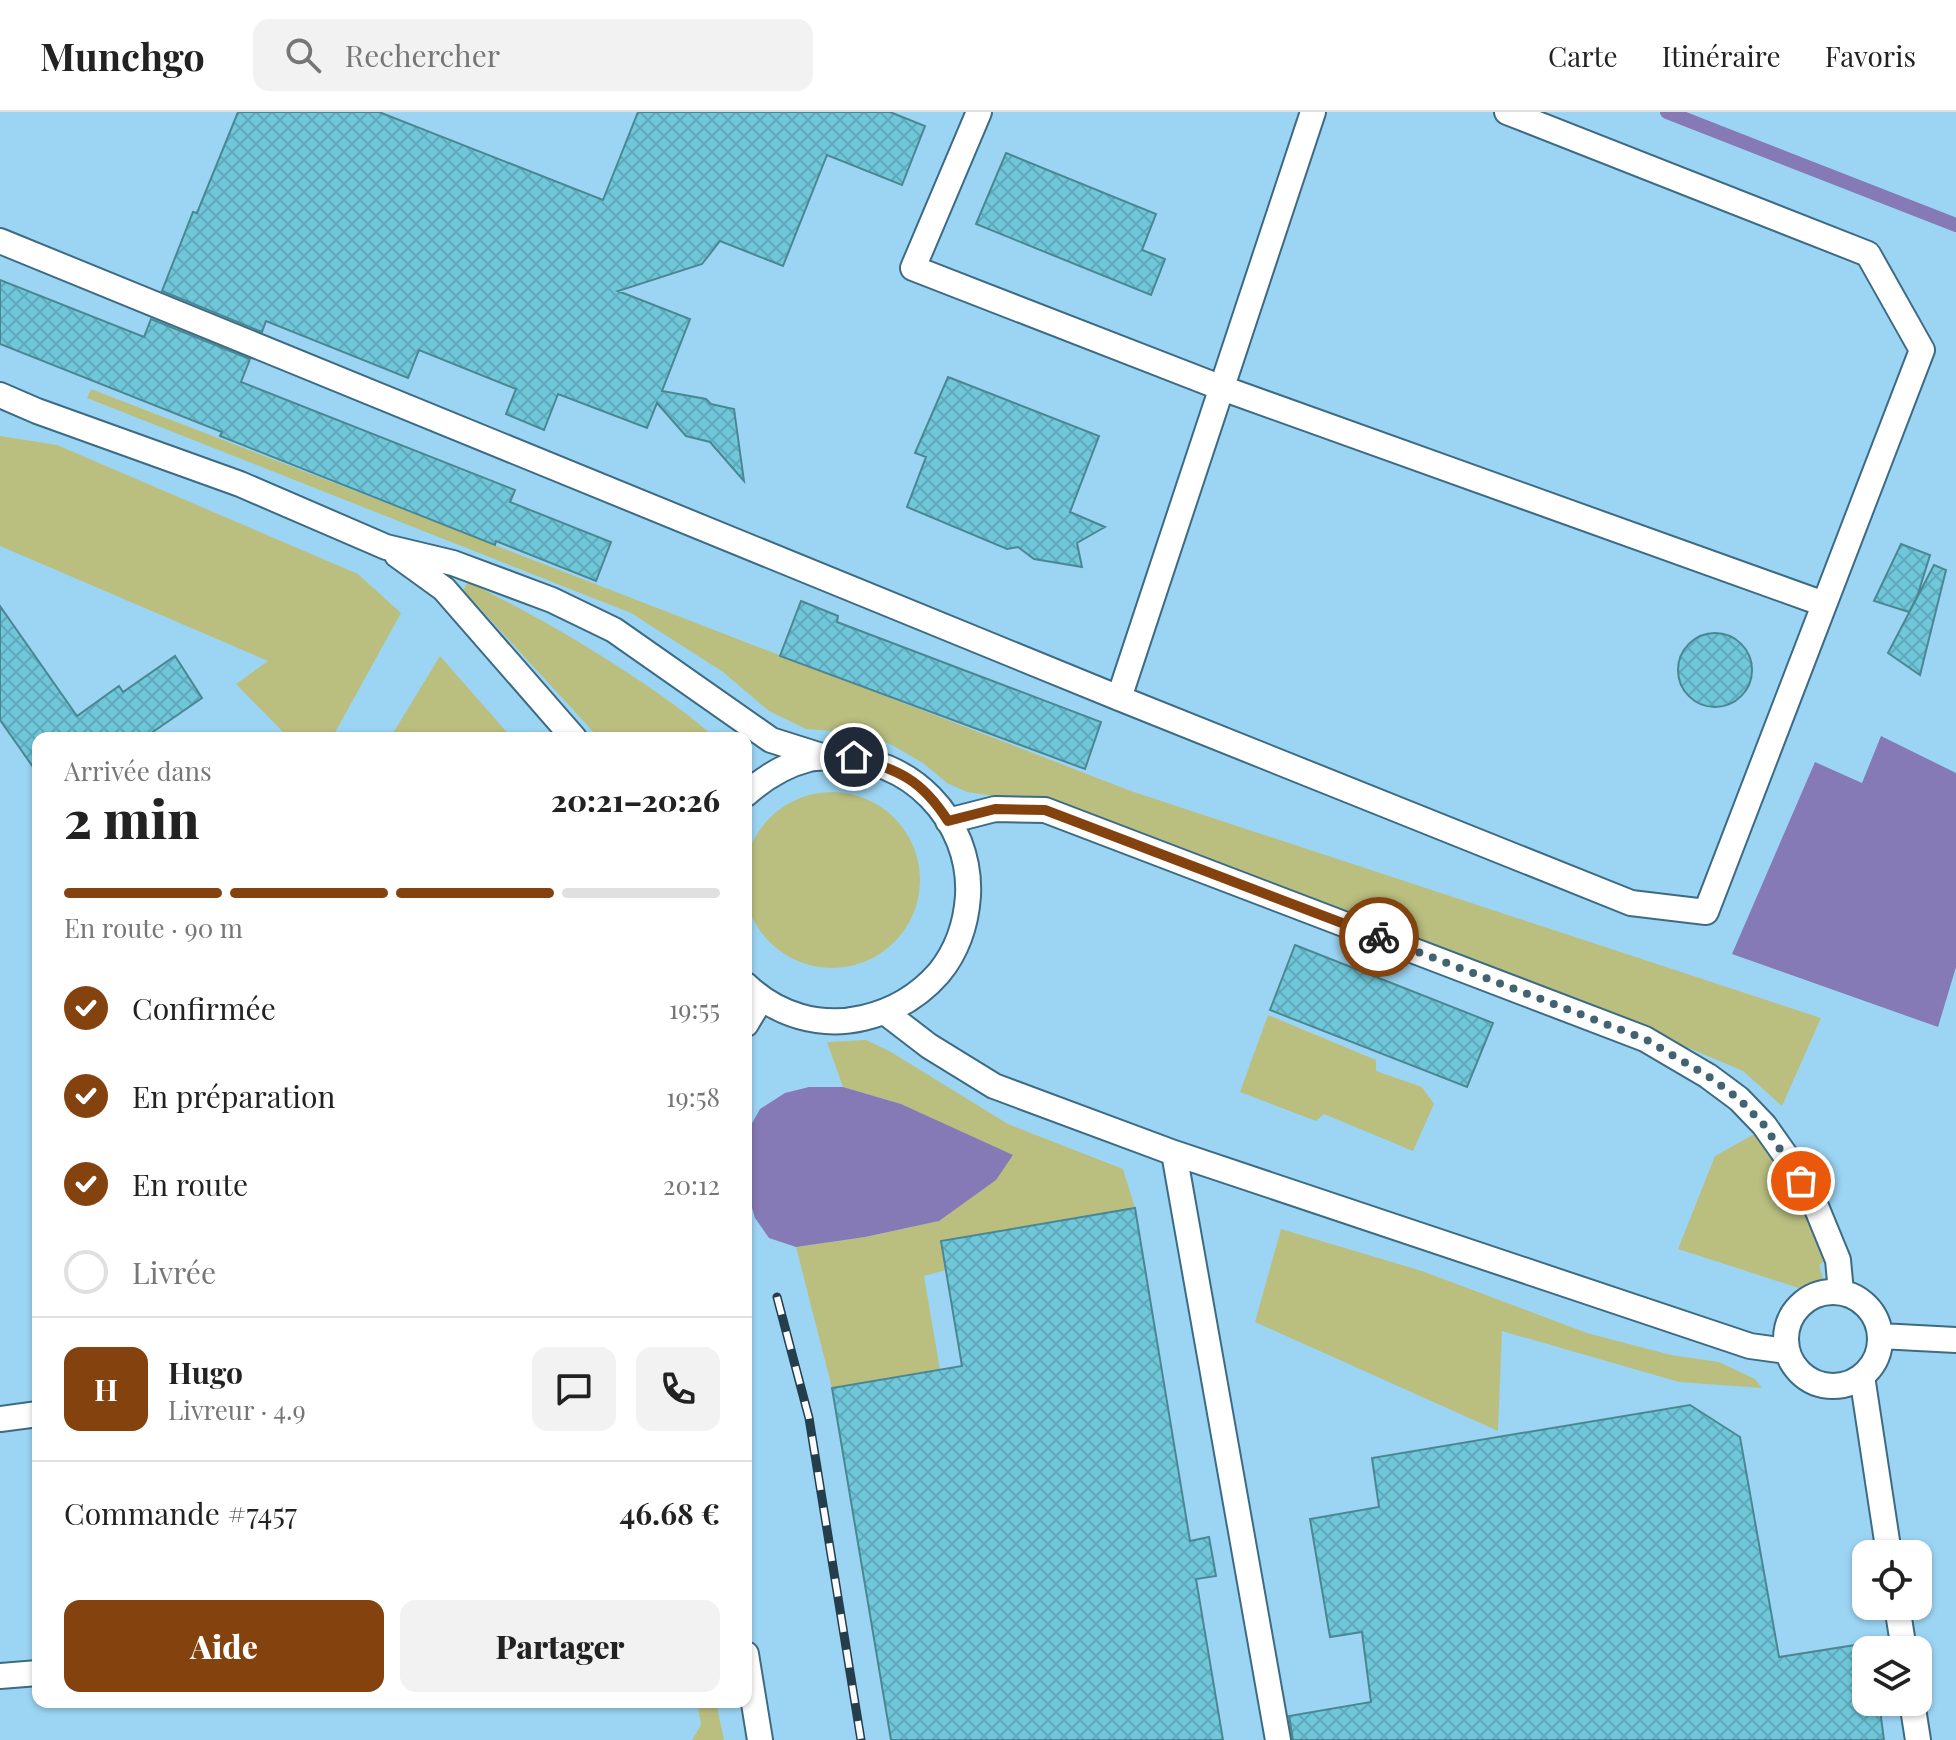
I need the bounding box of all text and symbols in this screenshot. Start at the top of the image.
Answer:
search box [253,19,813,91]
text: Munchgo [40,30,205,81]
icon: search [281,33,325,77]
text: Rechercher [345,35,500,75]
text: Carte [1548,37,1618,74]
text: Itinéraire [1662,37,1781,74]
text: Favoris [1825,37,1916,74]
pin [820,723,888,791]
icon: home [832,735,876,779]
text: Arrivée dans [64,753,212,788]
text: 20:21–20:26 [551,780,720,820]
text: 2 min [64,783,199,852]
courier [1339,897,1419,977]
text: En route · 90 m [64,910,243,945]
icon: bike [1357,915,1401,959]
icon: check [64,986,108,1030]
text: Confirmée [132,988,276,1028]
text: 19:55 [669,991,720,1026]
icon: check [64,1074,108,1118]
text: En préparation [132,1076,335,1116]
text: 19:58 [666,1079,720,1114]
pin [1767,1147,1835,1215]
icon: bag [1779,1159,1823,1203]
icon: check [64,1162,108,1206]
text: En route [132,1164,248,1204]
text: 20:12 [663,1167,720,1202]
text: Livrée [132,1252,216,1292]
button: chat [532,1347,616,1431]
button: phone [636,1347,720,1431]
text: Hugo [168,1352,243,1392]
text: H [94,1369,118,1409]
text: Livreur · 4.9 [168,1392,306,1427]
text: Commande #7457 [64,1493,297,1533]
text: 46.68 € [619,1493,720,1533]
map controls [1852,1540,1932,1716]
button: locate [1852,1540,1932,1620]
button: Aide [64,1600,384,1692]
button: Partager [400,1600,720,1692]
button: layers [1852,1636,1932,1716]

